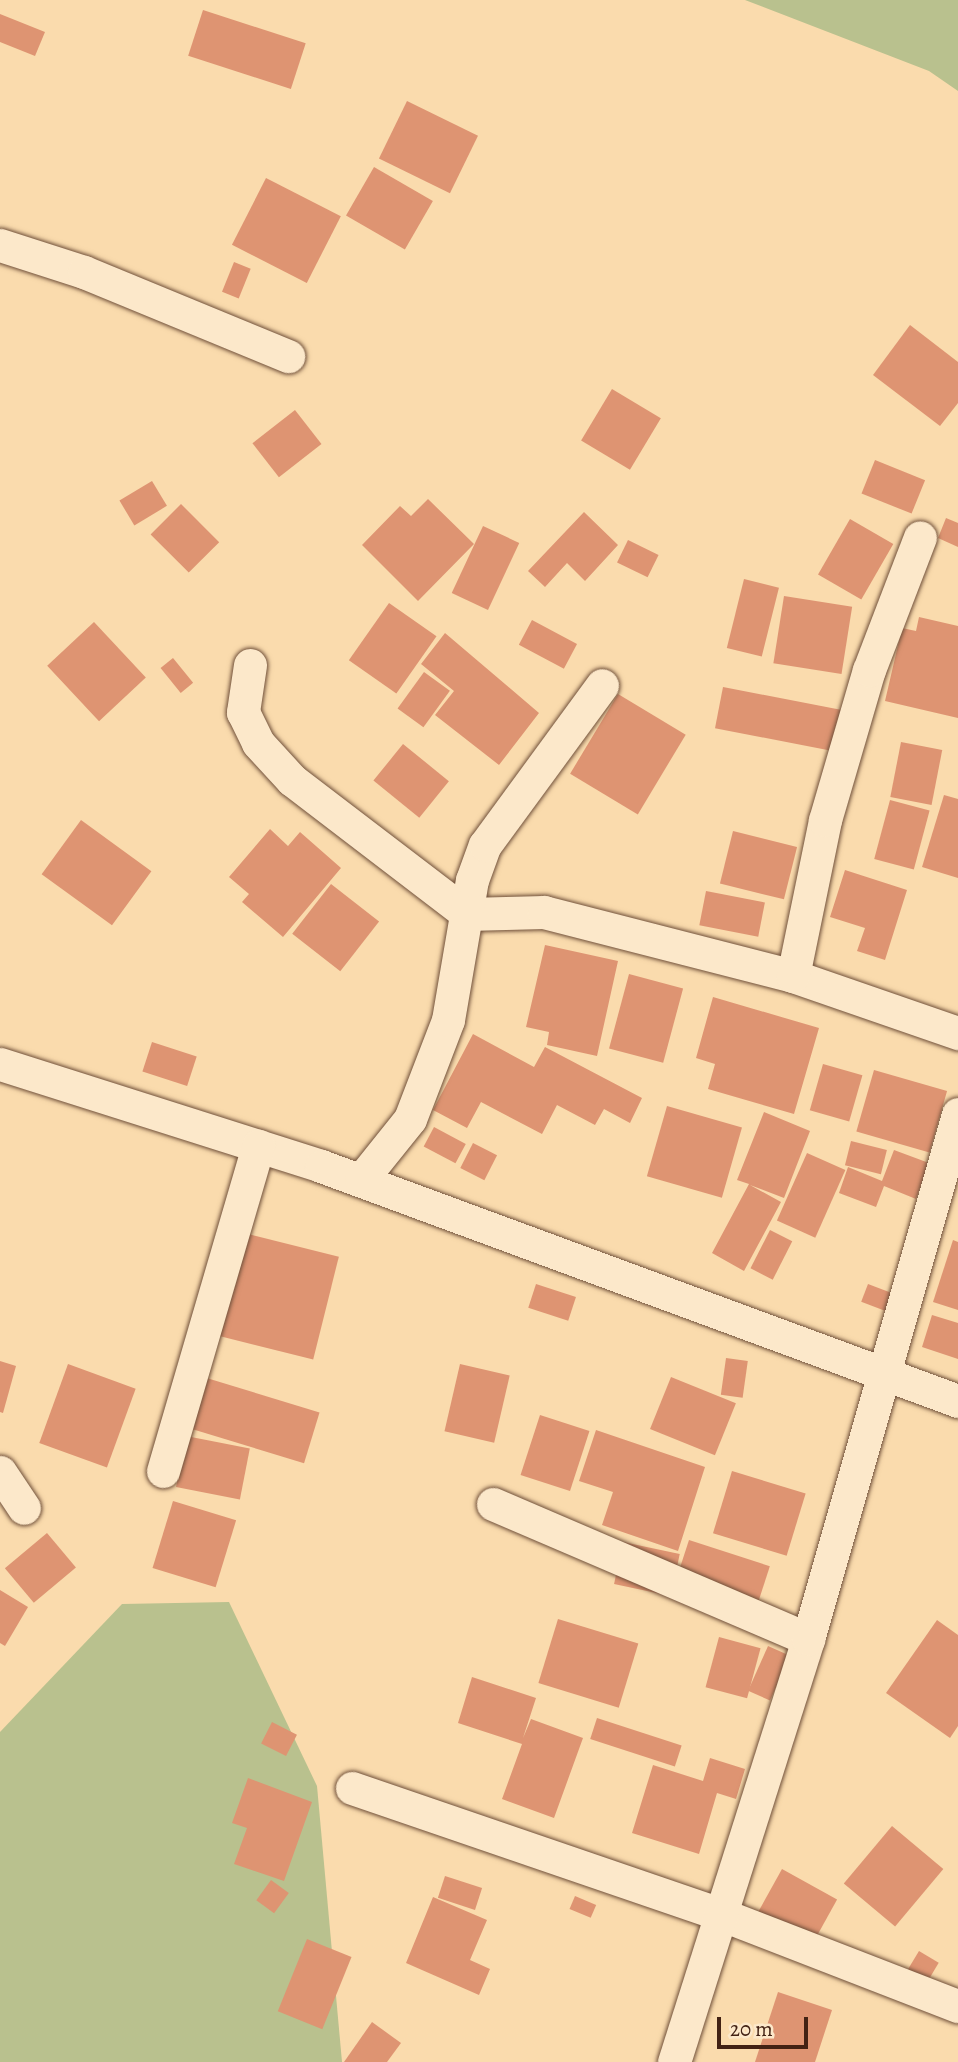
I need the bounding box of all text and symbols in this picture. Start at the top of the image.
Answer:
scale bar [720,2002,811,2046]
text: 20 m [730,2015,773,2043]

